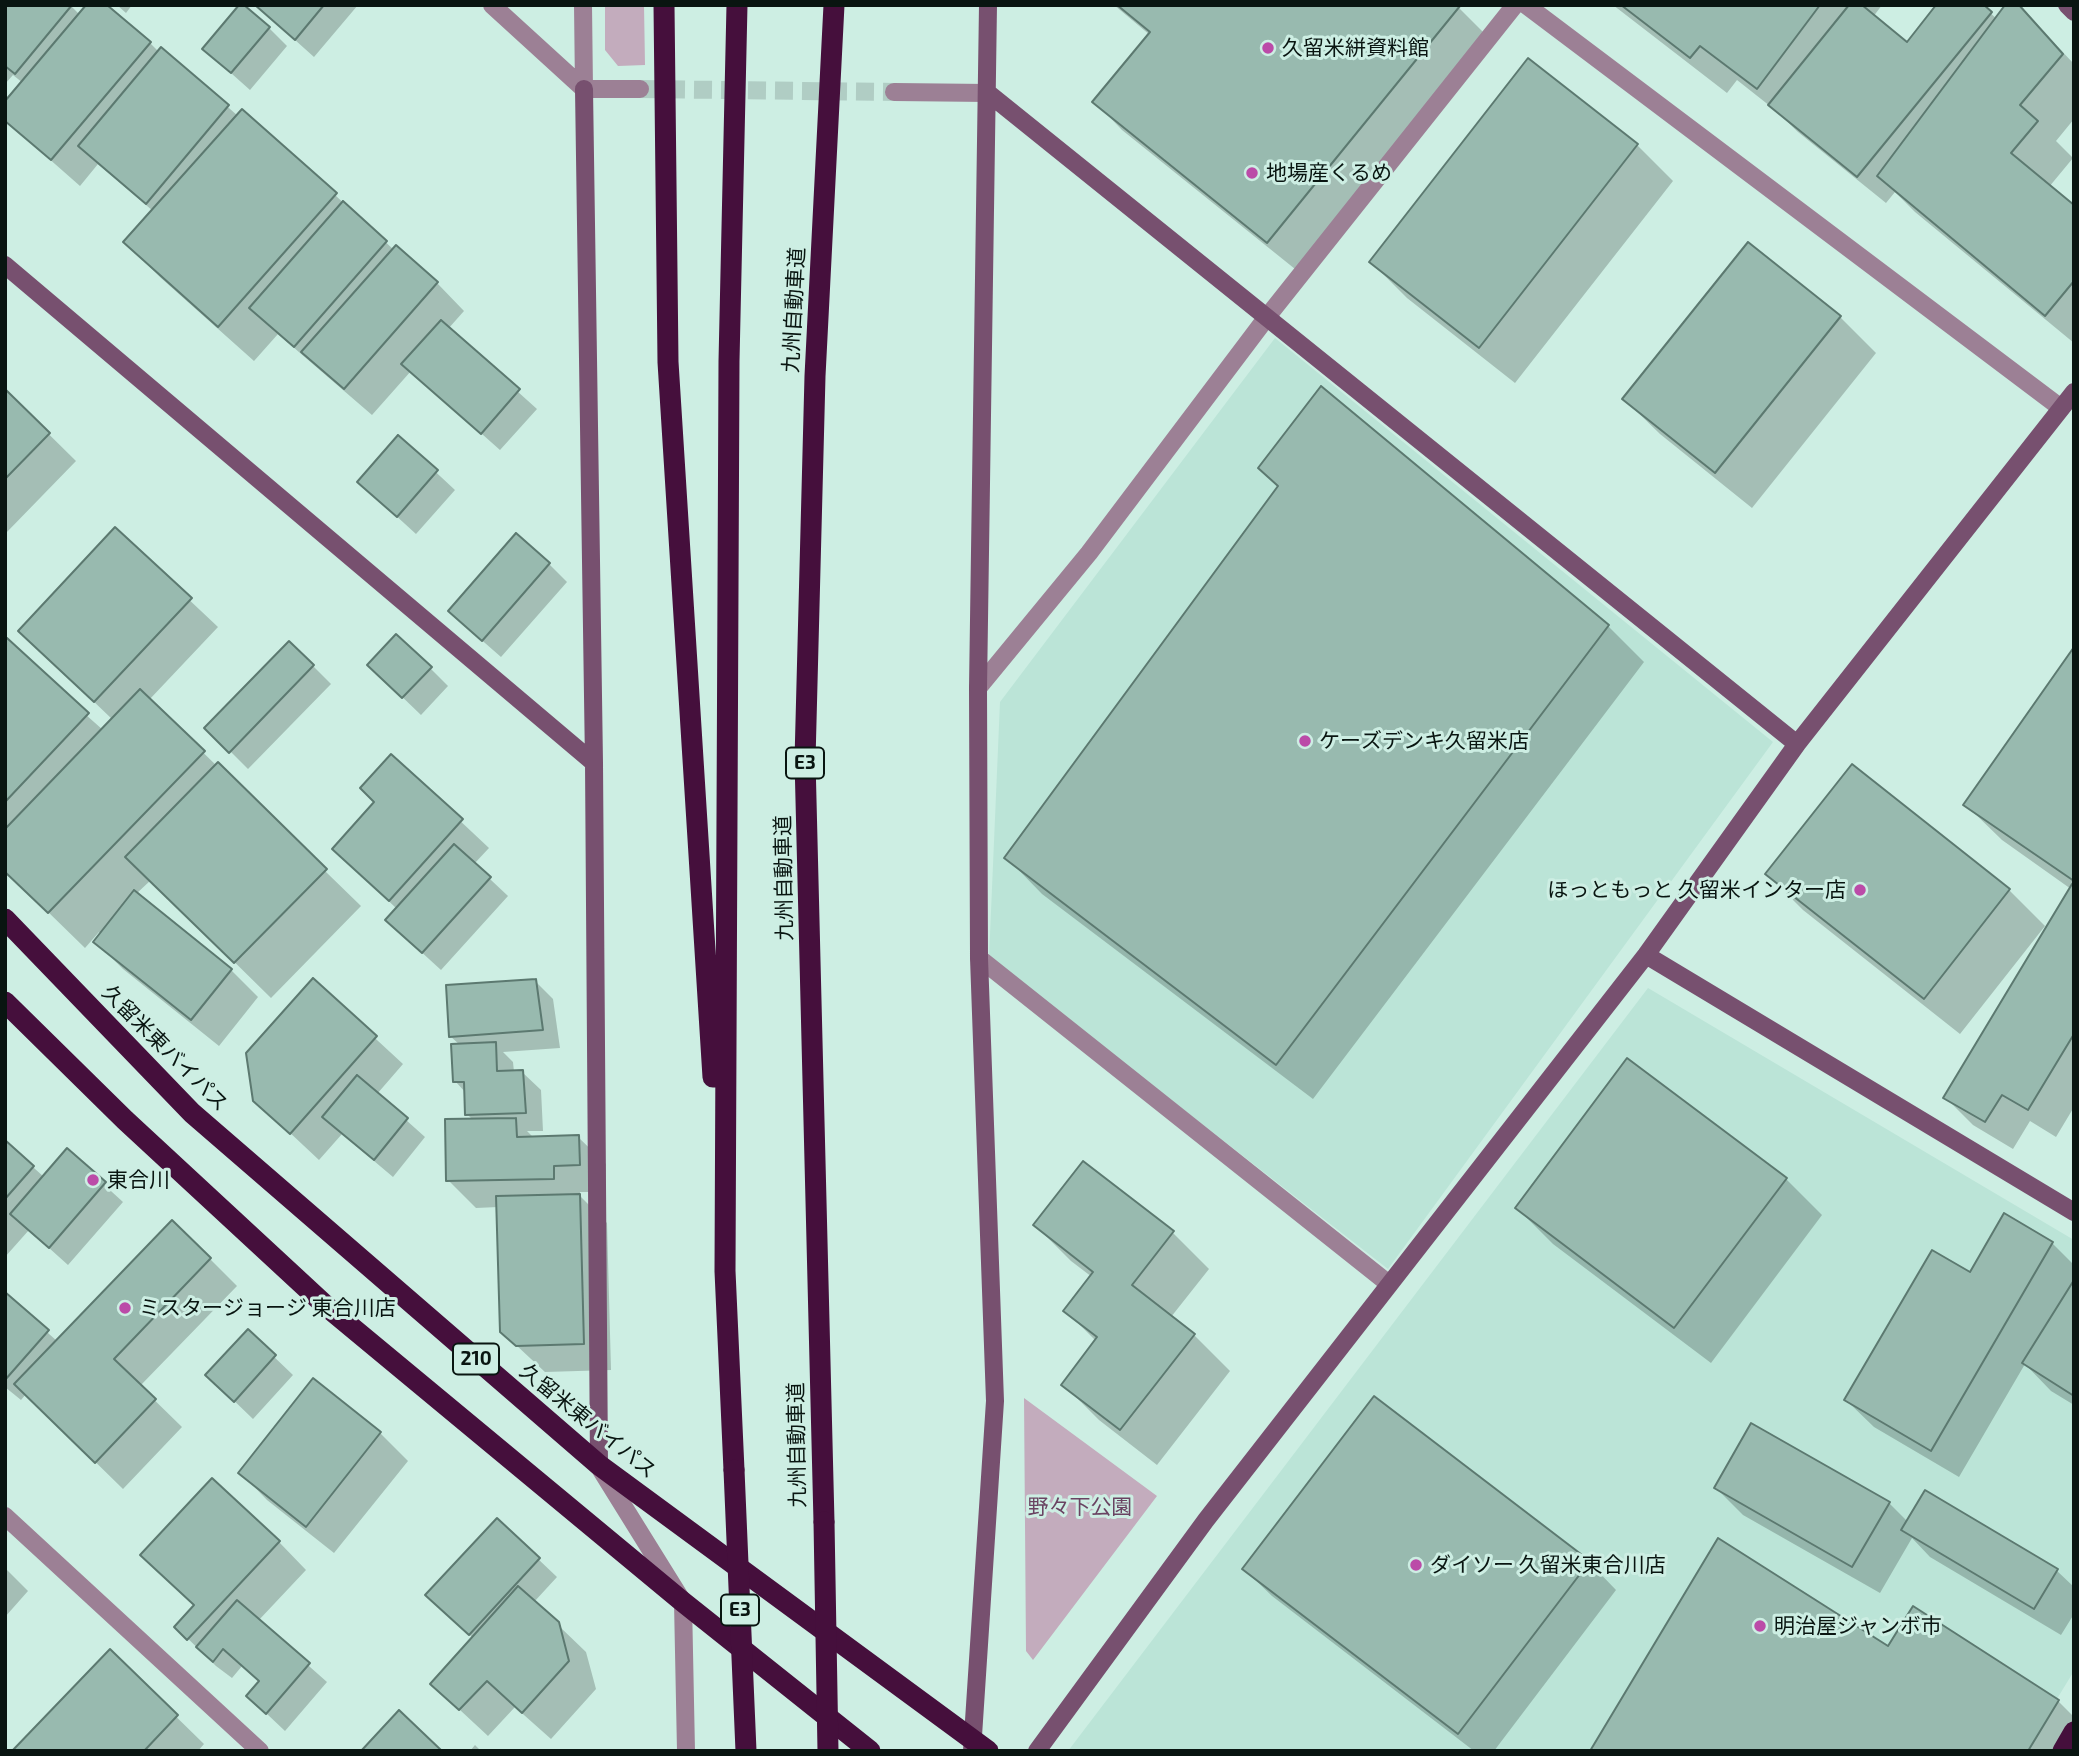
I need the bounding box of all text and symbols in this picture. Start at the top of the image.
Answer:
place label: 久留米絣資料館 [1282,35,1429,61]
marker: 久留米絣資料館 [1260,40,1276,56]
place label: 地場産くるめ [1266,160,1392,186]
marker: 地場産くるめ [1244,165,1260,181]
street label: 九州自動車道 [778,246,810,374]
place label: ケーズデンキ久留米店 [1319,728,1529,754]
marker: ケーズデンキ久留米店 [1297,733,1313,749]
road number: E3 [786,748,824,778]
street label: 九州自動車道 [770,815,798,941]
place label: ほっともっと 久留米インター店 [1547,877,1846,903]
marker: ほっともっと 久留米インター店 [1852,882,1868,898]
street label: 久留米東バイパス [97,980,233,1116]
place label: 東合川 [107,1167,170,1193]
marker: 東合川 [85,1172,101,1188]
place label: ミスタージョージ 東合川店 [139,1295,396,1321]
marker: ミスタージョージ 東合川店 [117,1300,133,1316]
road number: 210 [453,1344,499,1374]
street label: 久留米東バイパス [515,1358,661,1484]
street label: 九州自動車道 [783,1382,811,1508]
park label: 野々下公園 [1028,1494,1132,1520]
place label: ダイソー 久留米東合川店 [1430,1552,1666,1578]
marker: ダイソー 久留米東合川店 [1408,1557,1424,1573]
road number: E3 [721,1594,759,1626]
place label: 明治屋ジャンボ市 [1774,1613,1942,1639]
marker: 明治屋ジャンボ市 [1752,1618,1768,1634]

